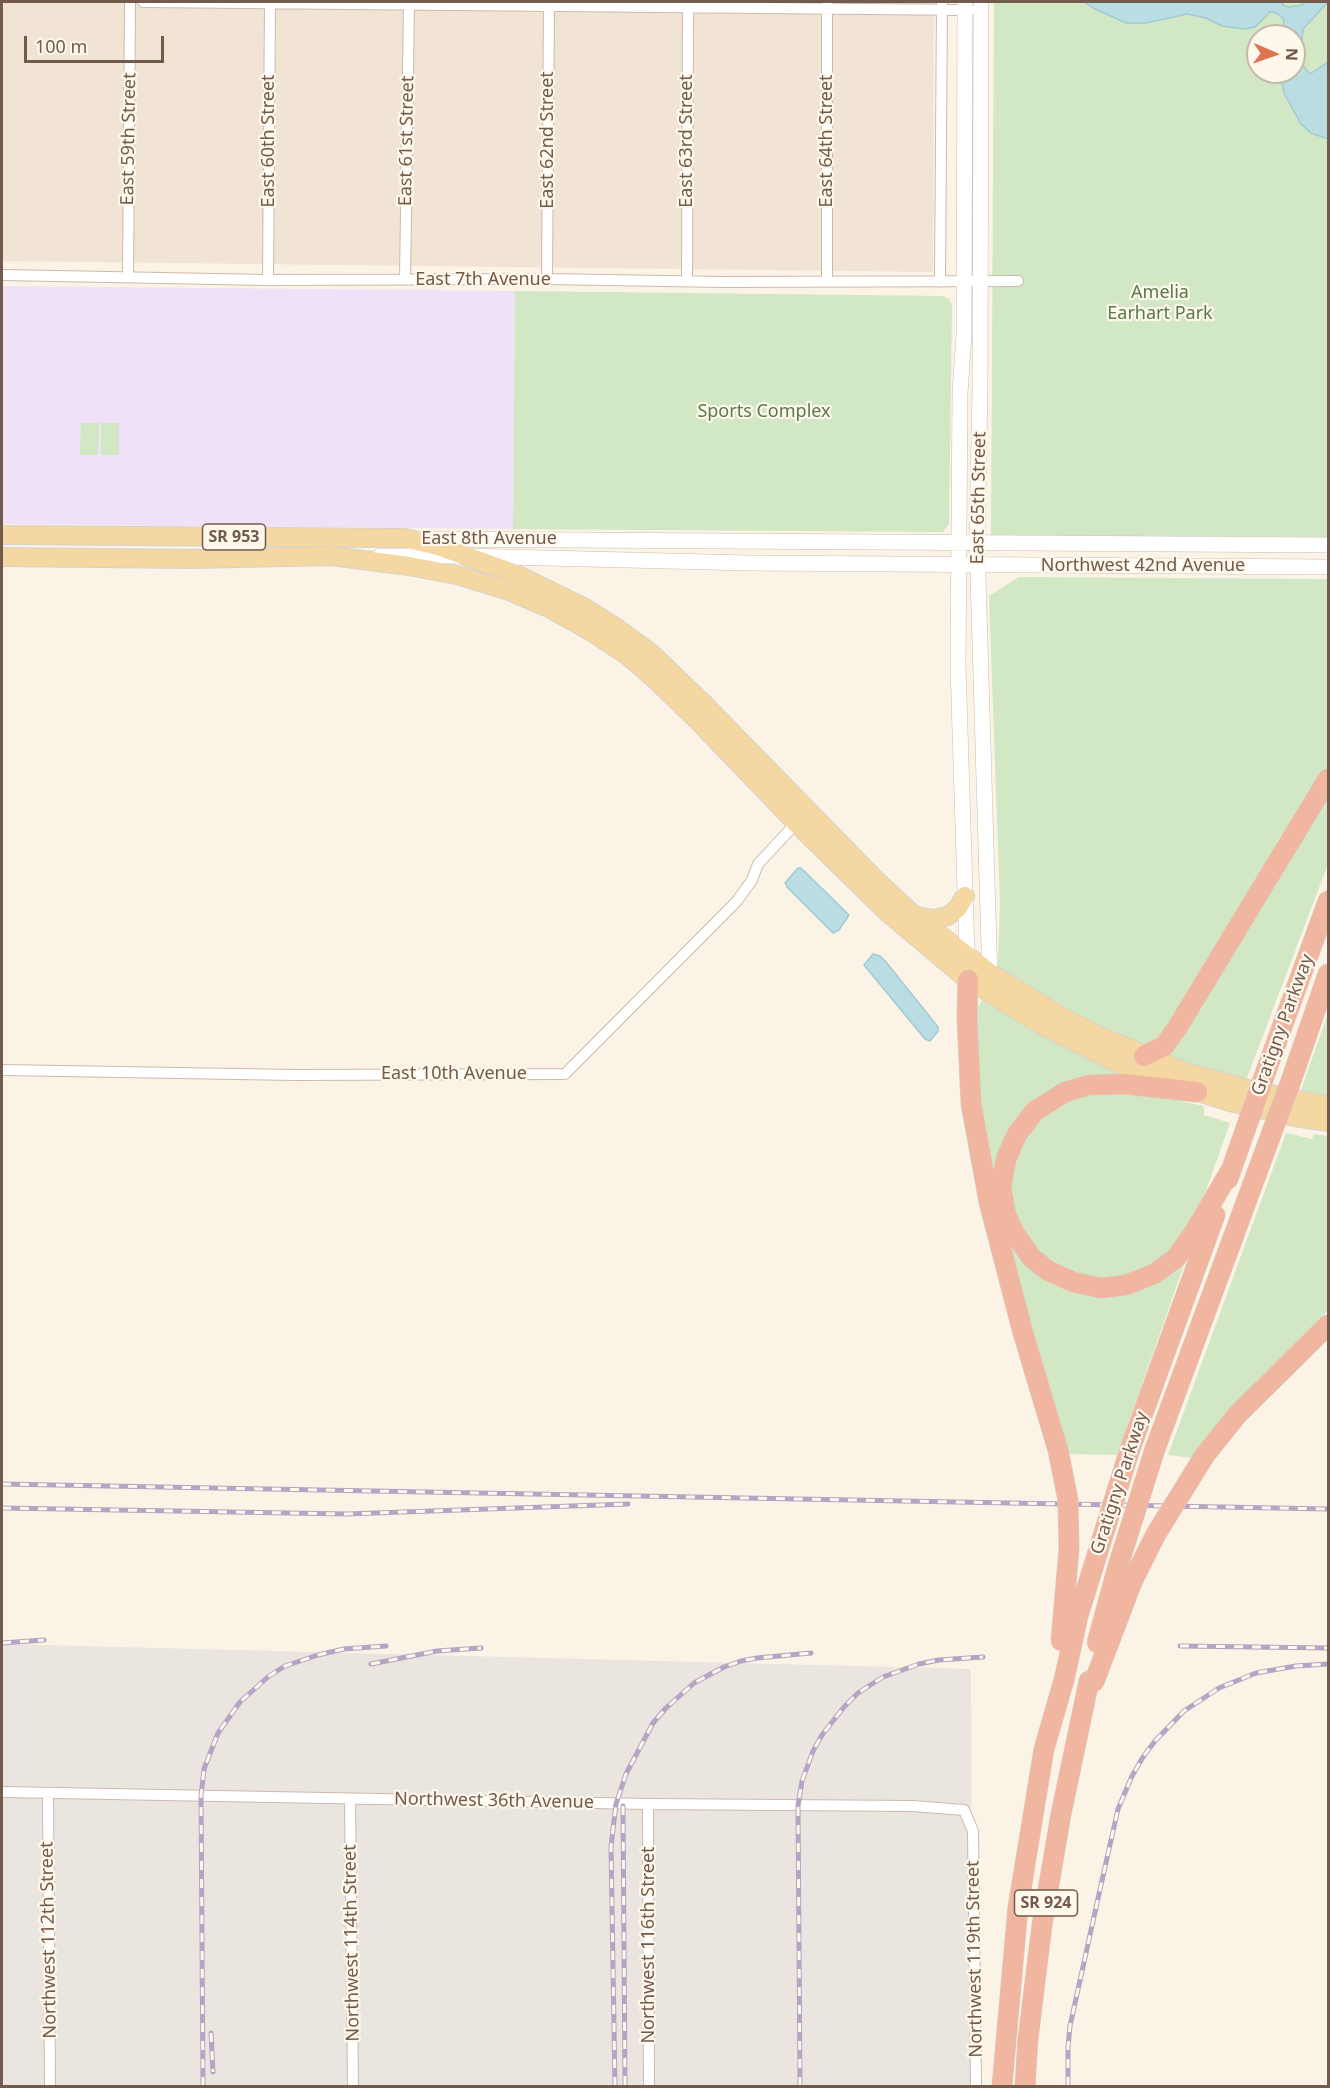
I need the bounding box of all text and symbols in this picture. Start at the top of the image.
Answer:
scale bar [27,24,166,62]
north arrow [1246,24,1306,84]
text: 100 m [35,34,87,58]
text: N [1281,48,1303,61]
street label: East 62nd Street [537,71,559,209]
street label: East 59th Street [117,72,141,206]
street label: East 60th Street [258,74,280,208]
street label: East 63rd Street [676,74,698,208]
street label: East 64th Street [816,74,838,208]
street label: East 61st Street [395,76,419,206]
street label: East 7th Avenue [415,269,551,291]
park label: Amelia Earhart Park [1107,282,1213,324]
park label: Sports Complex [697,401,831,423]
street label: East 65th Street [967,431,991,565]
road number: SR 953 [202,524,266,550]
street label: East 8th Avenue [421,528,557,550]
street label: Northwest 42nd Avenue [1041,555,1245,577]
street label: Gratigny Parkway [1247,951,1319,1099]
street label: East 10th Avenue [381,1063,527,1085]
street label: Gratigny Parkway [1087,1409,1153,1557]
street label: Northwest 36th Avenue [394,1788,594,1814]
street label: Northwest 112th Street [36,1841,62,2039]
street label: Northwest 114th Street [339,1844,365,2042]
street label: Northwest 116th Street [638,1846,660,2044]
street label: Northwest 119th Street [962,1860,988,2058]
road number: SR 924 [1014,1890,1078,1916]

